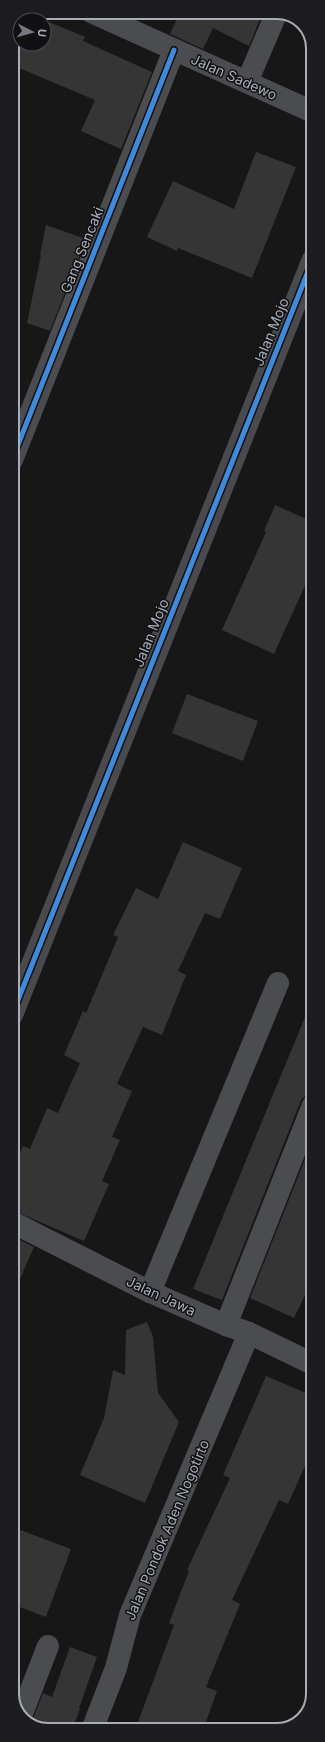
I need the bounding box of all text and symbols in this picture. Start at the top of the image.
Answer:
north arrow [12,12,52,52]
text: U [35,28,49,38]
street label: Jalan Sadewo [189,50,280,103]
street label: Gang Sencaki [56,204,107,295]
street label: Jalan Mojo [249,295,292,368]
street label: Jalan Mojo [129,596,172,669]
street label: Jalan Jawa [124,1272,199,1319]
street label: Jalan Pondok Aden Nogotirto [121,1437,212,1623]

